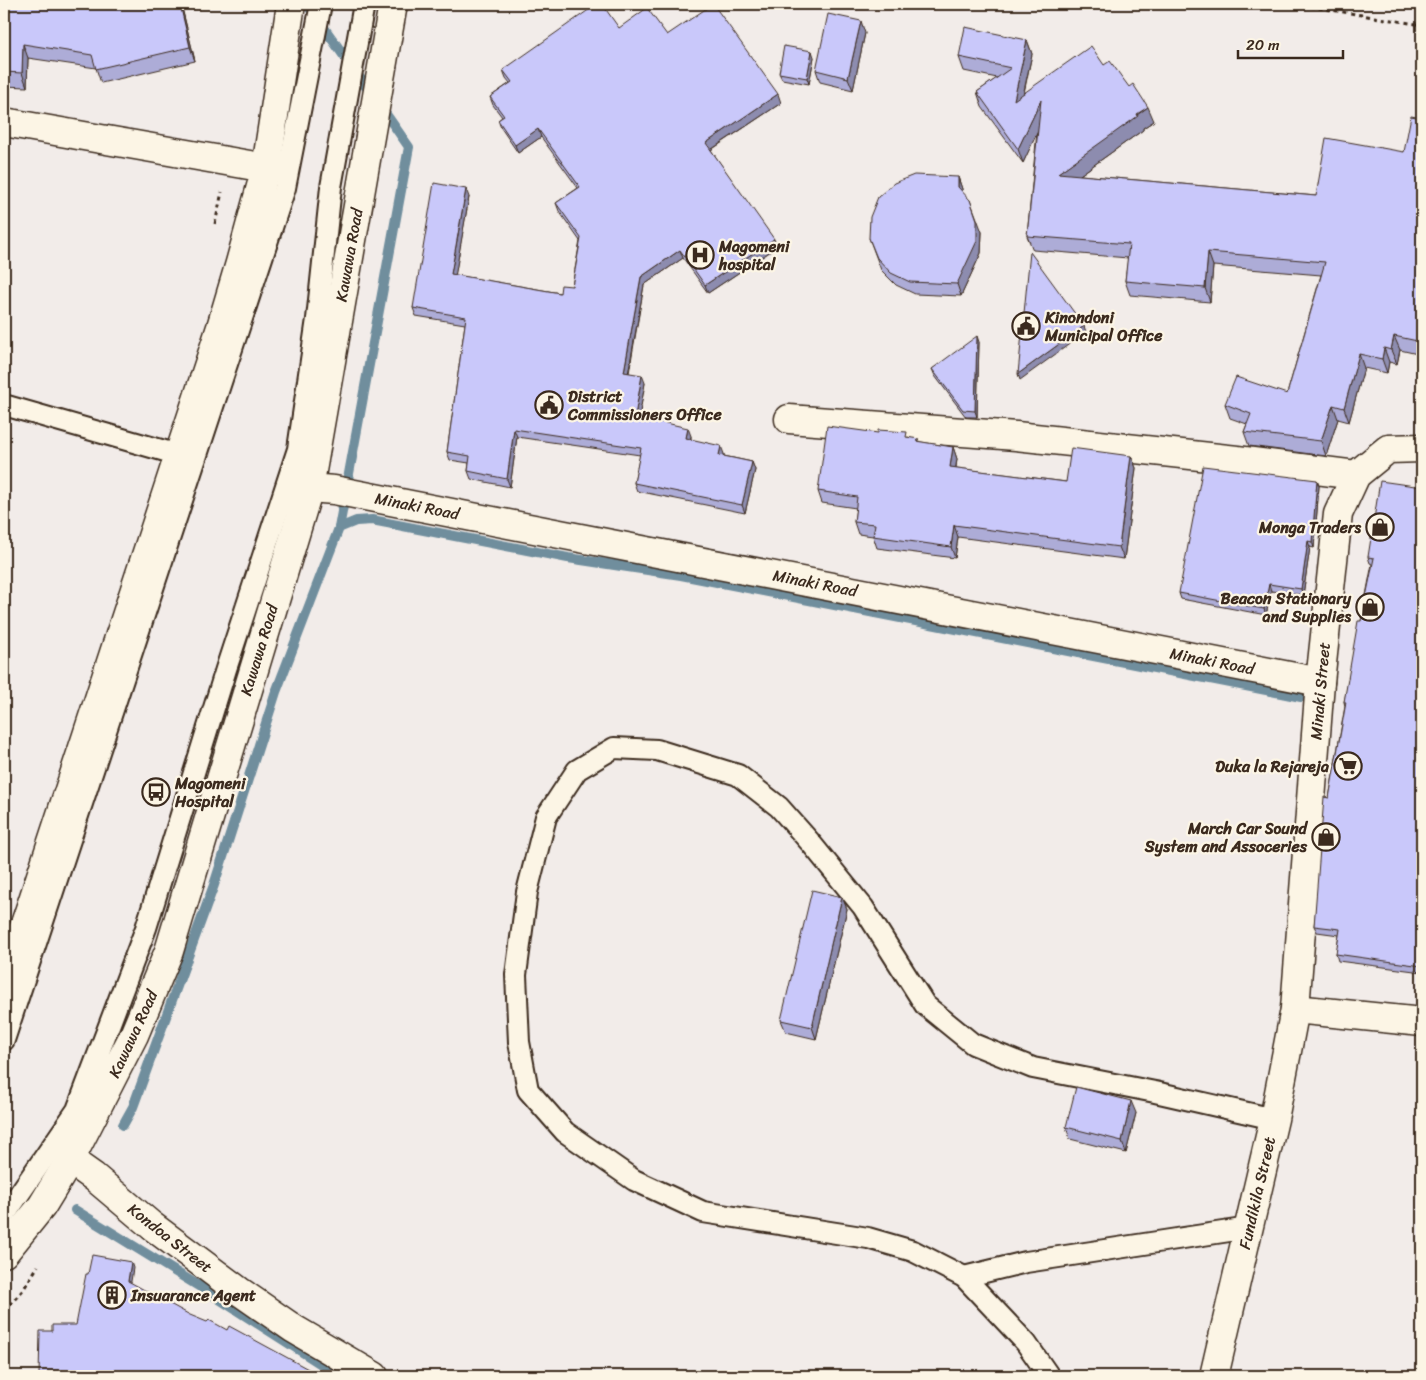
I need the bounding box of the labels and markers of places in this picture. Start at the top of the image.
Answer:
place label: Magomeni hospital [718,232,791,279]
hospital icon: Magomeni hospital [685,240,715,270]
place label: Kinondoni Municipal Office [1044,303,1163,350]
public building icon: Kinondoni Municipal Office [1011,311,1041,341]
place label: District Commissioners Office [567,382,722,429]
public building icon: District Commissioners Office [534,390,564,420]
shop icon: Monga Traders [1365,512,1395,542]
place label: Monga Traders [1258,513,1361,542]
place label: Beacon Stationary and Supplies [1221,584,1352,631]
shop icon: Beacon Stationary and Supplies [1355,592,1385,622]
supermarket icon: Duka la Rejareja [1333,751,1363,781]
place label: Duka la Rejareja [1215,752,1329,781]
place label: Magomeni Hospital [174,769,247,816]
bus stop icon: Magomeni Hospital [141,777,171,807]
place label: March Car Sound System and Assoceries [1144,814,1309,861]
shop icon: March Car Sound System and Assoceries [1311,822,1341,852]
building icon: Insuarance Agent [97,1280,127,1310]
place label: Insuarance Agent [130,1281,256,1310]

